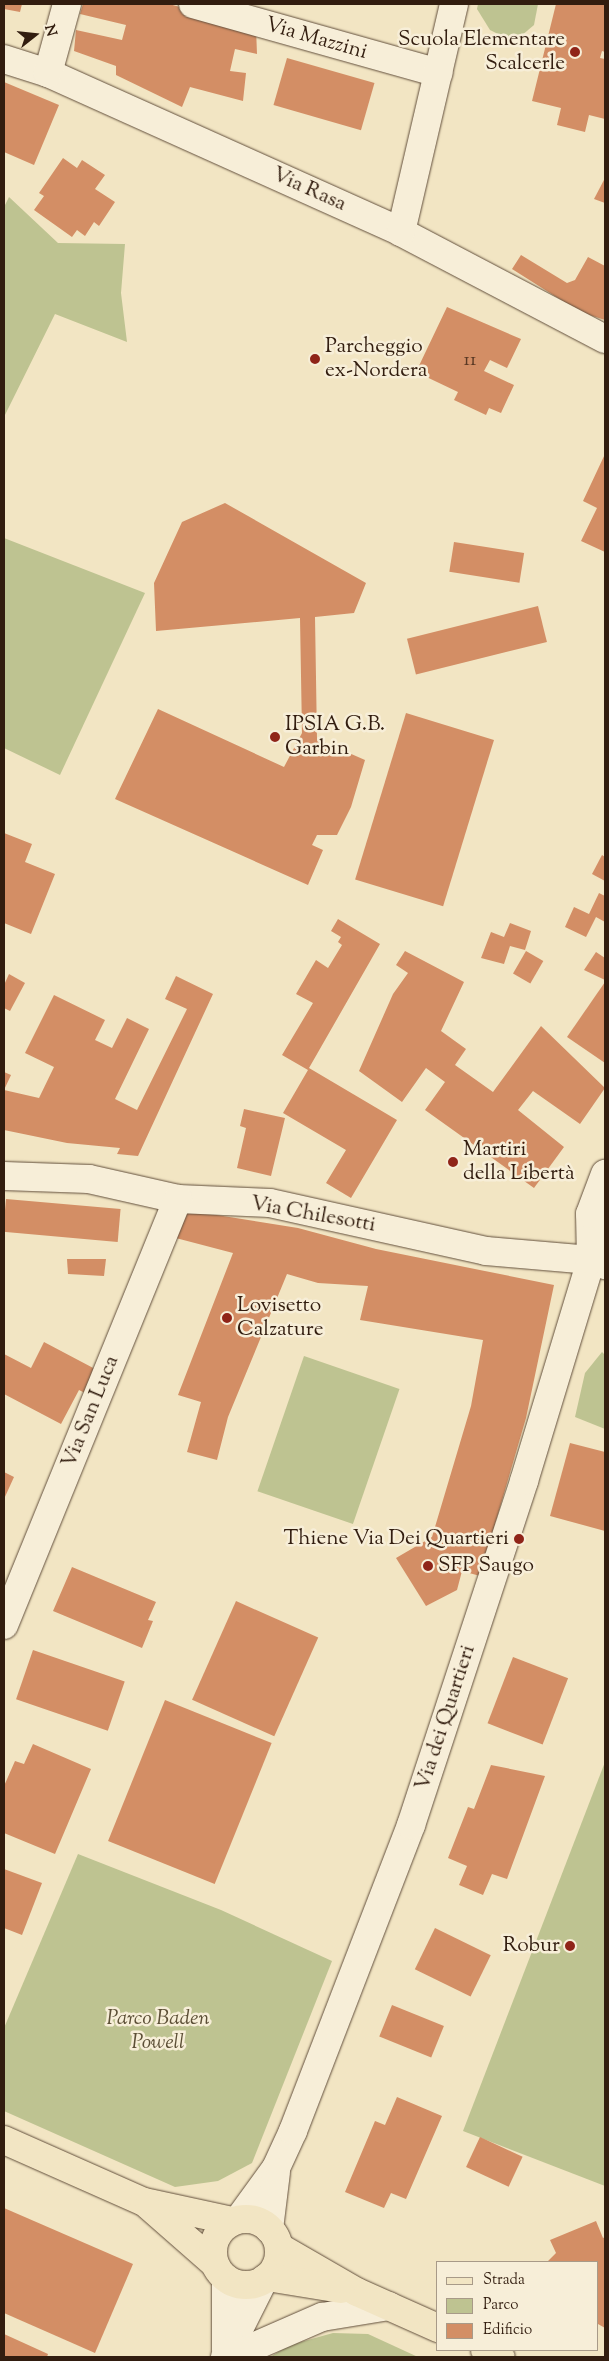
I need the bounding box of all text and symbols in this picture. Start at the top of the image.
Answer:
north arrow [10,10,60,60]
street label: Via Mazzini [262,12,370,66]
text: N [38,23,61,39]
place label: Scuola Elementare Scalcerle [398,27,565,77]
marker: Scuola Elementare Scalcerle [569,46,581,58]
street label: Via Rasa [268,163,350,217]
place label: Parcheggio ex-Nordera [325,334,428,384]
house number: 11 [464,350,476,372]
marker: Parcheggio ex-Nordera [309,353,321,365]
place label: IPSIA G.B. Garbin [285,712,385,762]
marker: IPSIA G.B. Garbin [269,731,281,743]
place label: Martiri della Libertà [463,1137,575,1187]
marker: Martiri della Libertà [447,1156,459,1168]
street label: Via Chilesotti [249,1192,377,1238]
place label: Lovisetto Calzature [237,1293,324,1343]
marker: Lovisetto Calzature [221,1312,233,1324]
street label: Via San Luca [57,1352,125,1472]
place label: Thiene Via Dei Quartieri [283,1526,509,1552]
marker: Thiene Via Dei Quartieri [513,1533,525,1545]
place label: SFP Saugo [438,1553,534,1579]
marker: SFP Saugo [422,1560,434,1572]
street label: Via dei Quartieri [411,1642,481,1794]
place label: Robur [503,1933,560,1959]
marker: Robur [564,1940,576,1952]
park label: Parco Baden Powell [107,2006,209,2056]
legend [436,2261,599,2351]
text: Strada [483,2270,525,2291]
text: Parco [483,2295,519,2316]
text: Edificio [483,2320,532,2341]

